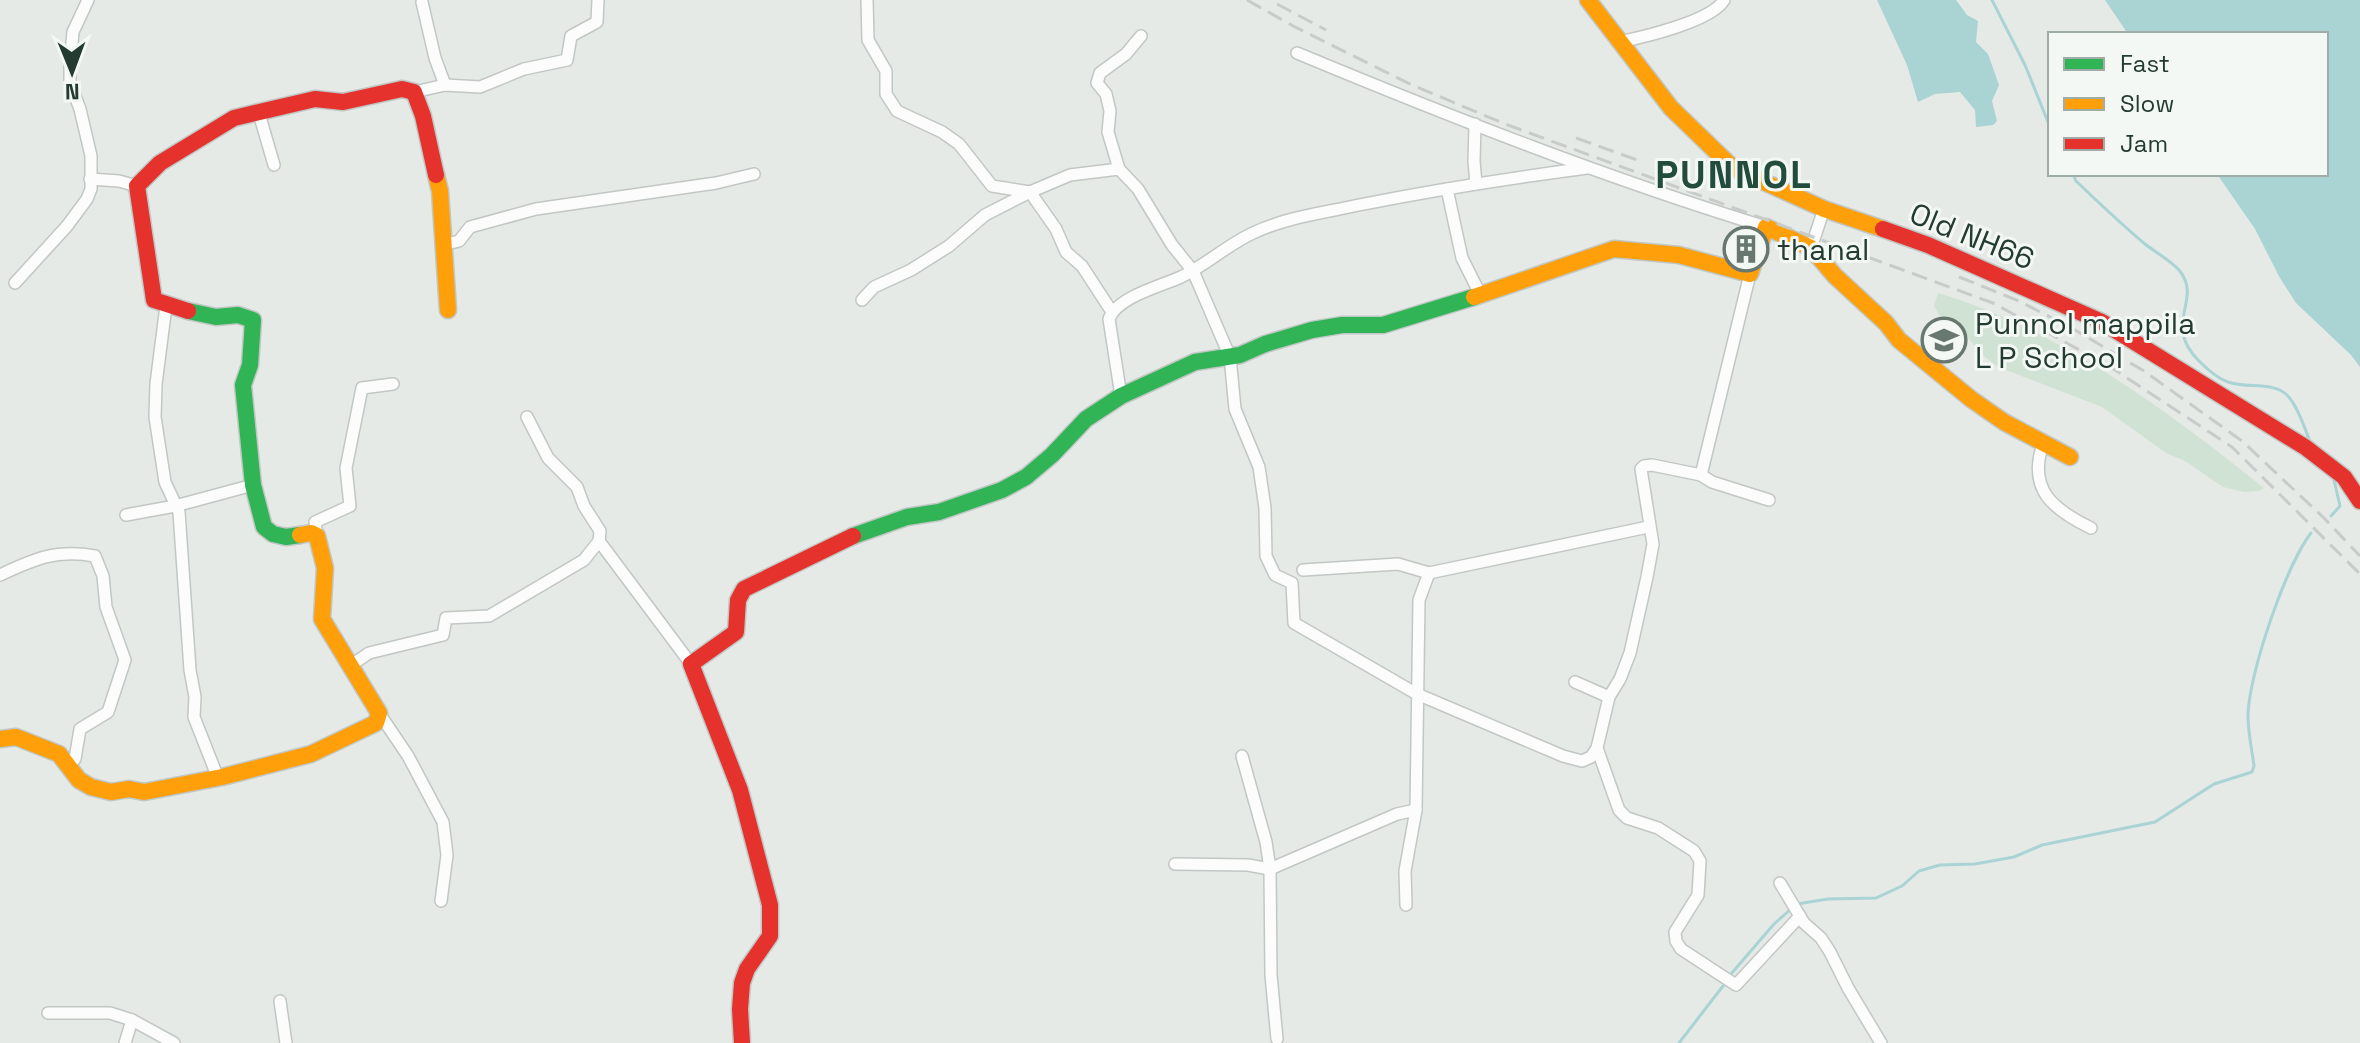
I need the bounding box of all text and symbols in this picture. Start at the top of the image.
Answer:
north arrow [32,32,112,112]
legend [2048,32,2328,176]
text: Fast [2120,48,2170,79]
text: N [65,78,80,106]
text: Slow [2120,88,2174,119]
text: Jam [2120,128,2168,159]
district label: PUNNOL [1655,151,1813,199]
street label: Old NH66 [1904,193,2040,279]
building icon: thanal [1722,225,1770,273]
place label: thanal [1777,230,1869,269]
place label: Punnol mappila L P School [1975,304,2195,377]
school or university icon: Punnol mappila L P School [1920,316,1968,364]

